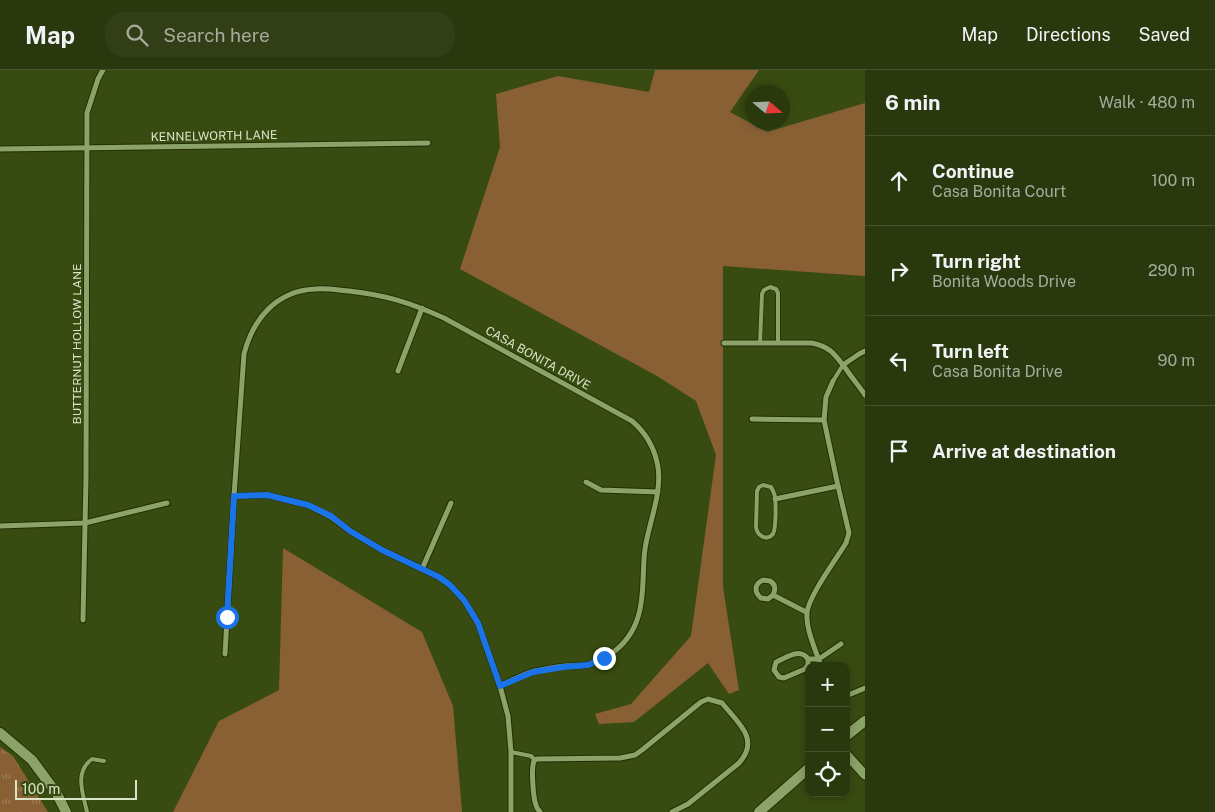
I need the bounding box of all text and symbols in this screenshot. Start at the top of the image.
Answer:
search box [105,12,455,57]
text: Map [25,21,75,49]
icon: search [123,21,151,49]
text: Search here [163,24,270,46]
text: Map [961,24,998,45]
text: Directions [1026,24,1111,45]
text: Saved [1139,24,1190,45]
north arrow [745,85,790,130]
text: 6 min [885,90,941,115]
text: Walk · 480 m [1099,93,1195,112]
street label: KENNELWORTH LANE [150,128,278,144]
text: Continue [932,160,1014,182]
icon: ahead [885,167,913,195]
text: 100 m [1151,171,1195,190]
text: Casa Bonita Court [932,182,1066,201]
text: Turn right [932,250,1021,272]
icon: right [885,257,913,285]
text: 290 m [1148,261,1195,280]
street label: BUTTERNUT HOLLOW LANE [70,264,84,424]
text: Bonita Woods Drive [932,272,1076,291]
street label: CASA BONITA DRIVE [483,323,593,393]
text: Turn left [932,340,1009,362]
icon: left [885,347,913,375]
text: 90 m [1158,351,1195,370]
text: Casa Bonita Drive [932,362,1063,381]
icon: arrive [885,437,913,465]
text: Arrive at destination [932,440,1116,462]
route start [216,606,239,629]
route end [593,647,616,670]
map controls [805,662,850,797]
button: + [805,662,850,707]
button: − [805,707,850,752]
button: locate [805,752,850,797]
scale bar [15,777,138,800]
text: 100 m [22,781,60,797]

